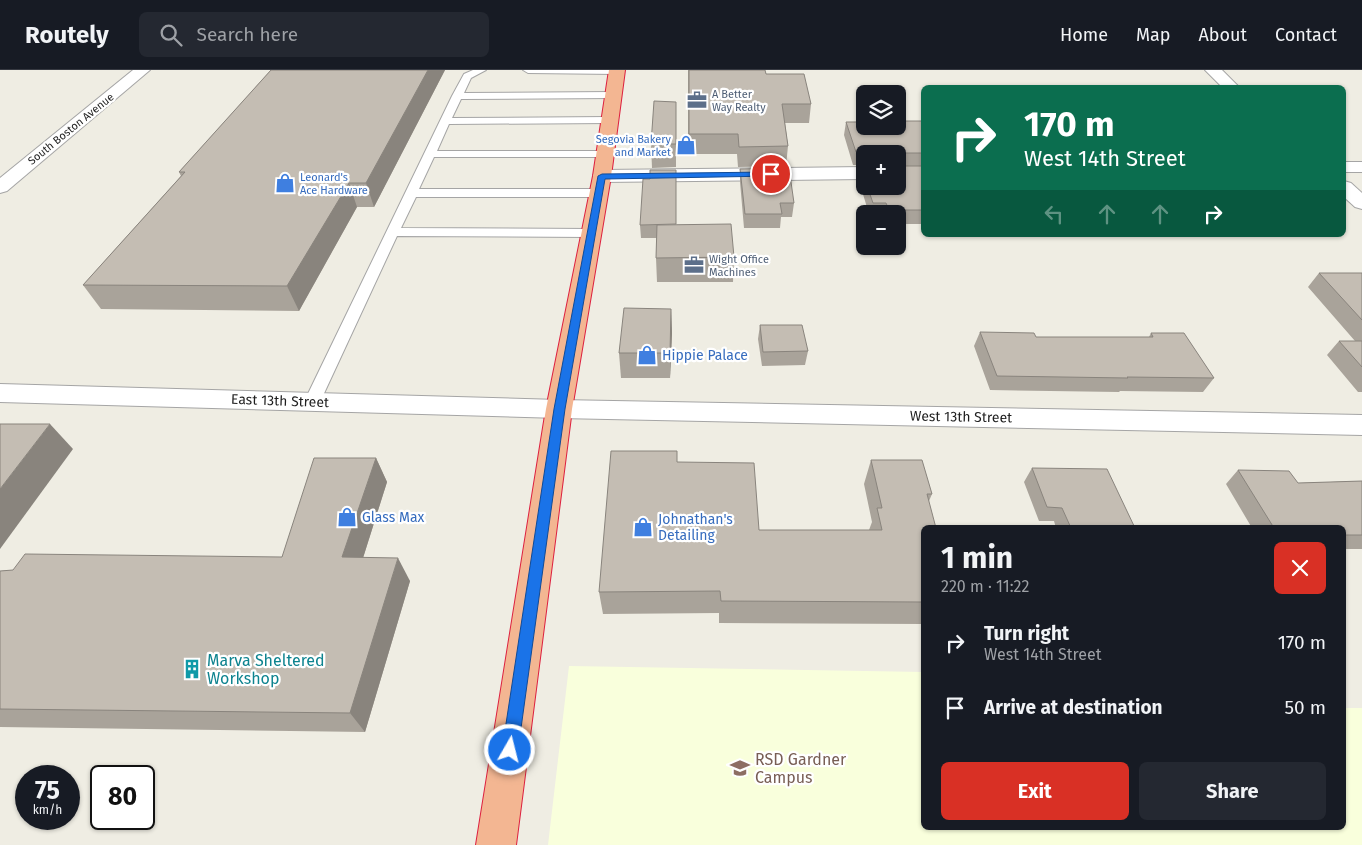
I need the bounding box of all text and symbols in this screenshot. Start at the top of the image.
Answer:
search box [139,12,489,57]
text: Routely [25,21,109,49]
icon: search [157,21,185,49]
text: Search here [197,23,298,46]
text: Home [1060,24,1108,46]
text: Map [1136,24,1170,46]
text: About [1198,24,1247,46]
text: Contact [1275,24,1337,46]
map controls [856,85,906,255]
button: layers [856,85,906,135]
place label: A Better Way Realty [712,88,766,114]
office icon: A Better Way Realty [686,89,708,111]
street label: South Boston Avenue [26,90,116,168]
text: 170 m [1024,103,1115,145]
icon: right [941,105,1006,170]
place label: Segovia Bakery and Market [596,133,672,159]
shop icon: Segovia Bakery and Market [675,134,697,156]
button: + [856,145,906,195]
text: West 14th Street [1024,145,1186,172]
pin [750,153,792,195]
icon: arrive [757,160,785,188]
place label: Leonard's Ace Hardware [300,171,368,197]
shop icon: Leonard's Ace Hardware [274,172,296,194]
icon: left [1040,200,1068,228]
icon: ahead [1093,200,1121,228]
icon: ahead [1146,200,1174,228]
icon: right [1199,200,1227,228]
button: − [856,205,906,255]
place label: Wight Office Machines [709,253,769,279]
office icon: Wight Office Machines [683,254,705,276]
shop icon: Hippie Palace [636,344,658,366]
place label: Hippie Palace [662,347,748,364]
street label: East 13th Street [231,391,330,411]
street label: West 13th Street [910,408,1013,426]
shop icon: Glass Max [336,506,358,528]
place label: Glass Max [362,509,424,526]
place label: Johnathan's Detailing [658,511,733,544]
shop icon: Johnathan's Detailing [632,516,654,538]
text: 1 min [941,540,1013,576]
button: close [1274,542,1326,594]
text: 220 m · 11:22 [941,577,1029,596]
text: Turn right [984,622,1069,645]
icon: right [941,629,969,657]
text: 170 m [1278,631,1326,654]
text: West 14th Street [984,645,1102,664]
place label: Marva Sheltered Workshop [207,651,325,688]
building icon: Marva Sheltered Workshop [181,658,203,680]
icon: arrive [941,694,969,722]
text: Arrive at destination [984,696,1163,719]
text: 50 m [1285,696,1326,719]
position arrow [483,723,535,775]
place label: RSD Gardner Campus [755,750,847,787]
school or university icon: RSD Gardner Campus [729,757,751,779]
button: Exit [941,762,1129,820]
button: Share [1139,762,1326,820]
speed limit sign: 80 [90,765,155,830]
text: 75 [35,776,60,806]
text: km/h [33,803,62,817]

